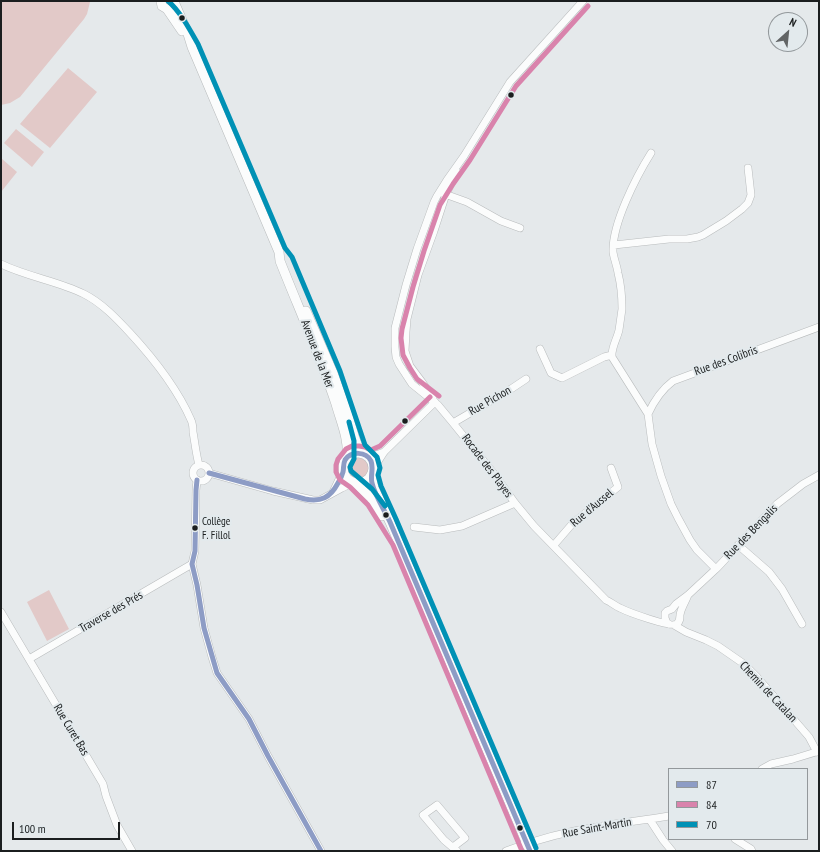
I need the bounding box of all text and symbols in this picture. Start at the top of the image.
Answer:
north arrow [768,12,808,52]
unlabelled marker [177,13,187,23]
text: N [787,15,799,30]
unlabelled marker [506,90,516,100]
street label: Avenue de la Mer [297,318,337,390]
street label: Rue des Colibris [692,343,760,379]
street label: Rue Pichon [466,383,514,419]
unlabelled marker [400,416,410,426]
street label: Rocade des Playes [459,432,515,500]
street label: Rue d'Aussel [568,486,616,530]
street label: Rue des Bengalis [721,502,781,562]
unlabelled marker [381,510,391,520]
place label: Collège F. Fillol [202,515,230,541]
marker: Collège F. Fillol [190,523,200,533]
street label: Traverse des Prés [77,588,145,636]
street label: Chemin de Catalan [736,659,800,725]
street label: Rue Curet Bas [50,702,92,758]
legend [668,768,808,840]
text: 87 [706,777,717,792]
text: 84 [706,797,717,812]
scale bar [14,814,122,840]
street label: Rue Saint-Martin [561,815,633,841]
text: 70 [706,817,717,832]
text: 100 m [19,821,46,836]
unlabelled marker [515,823,525,833]

